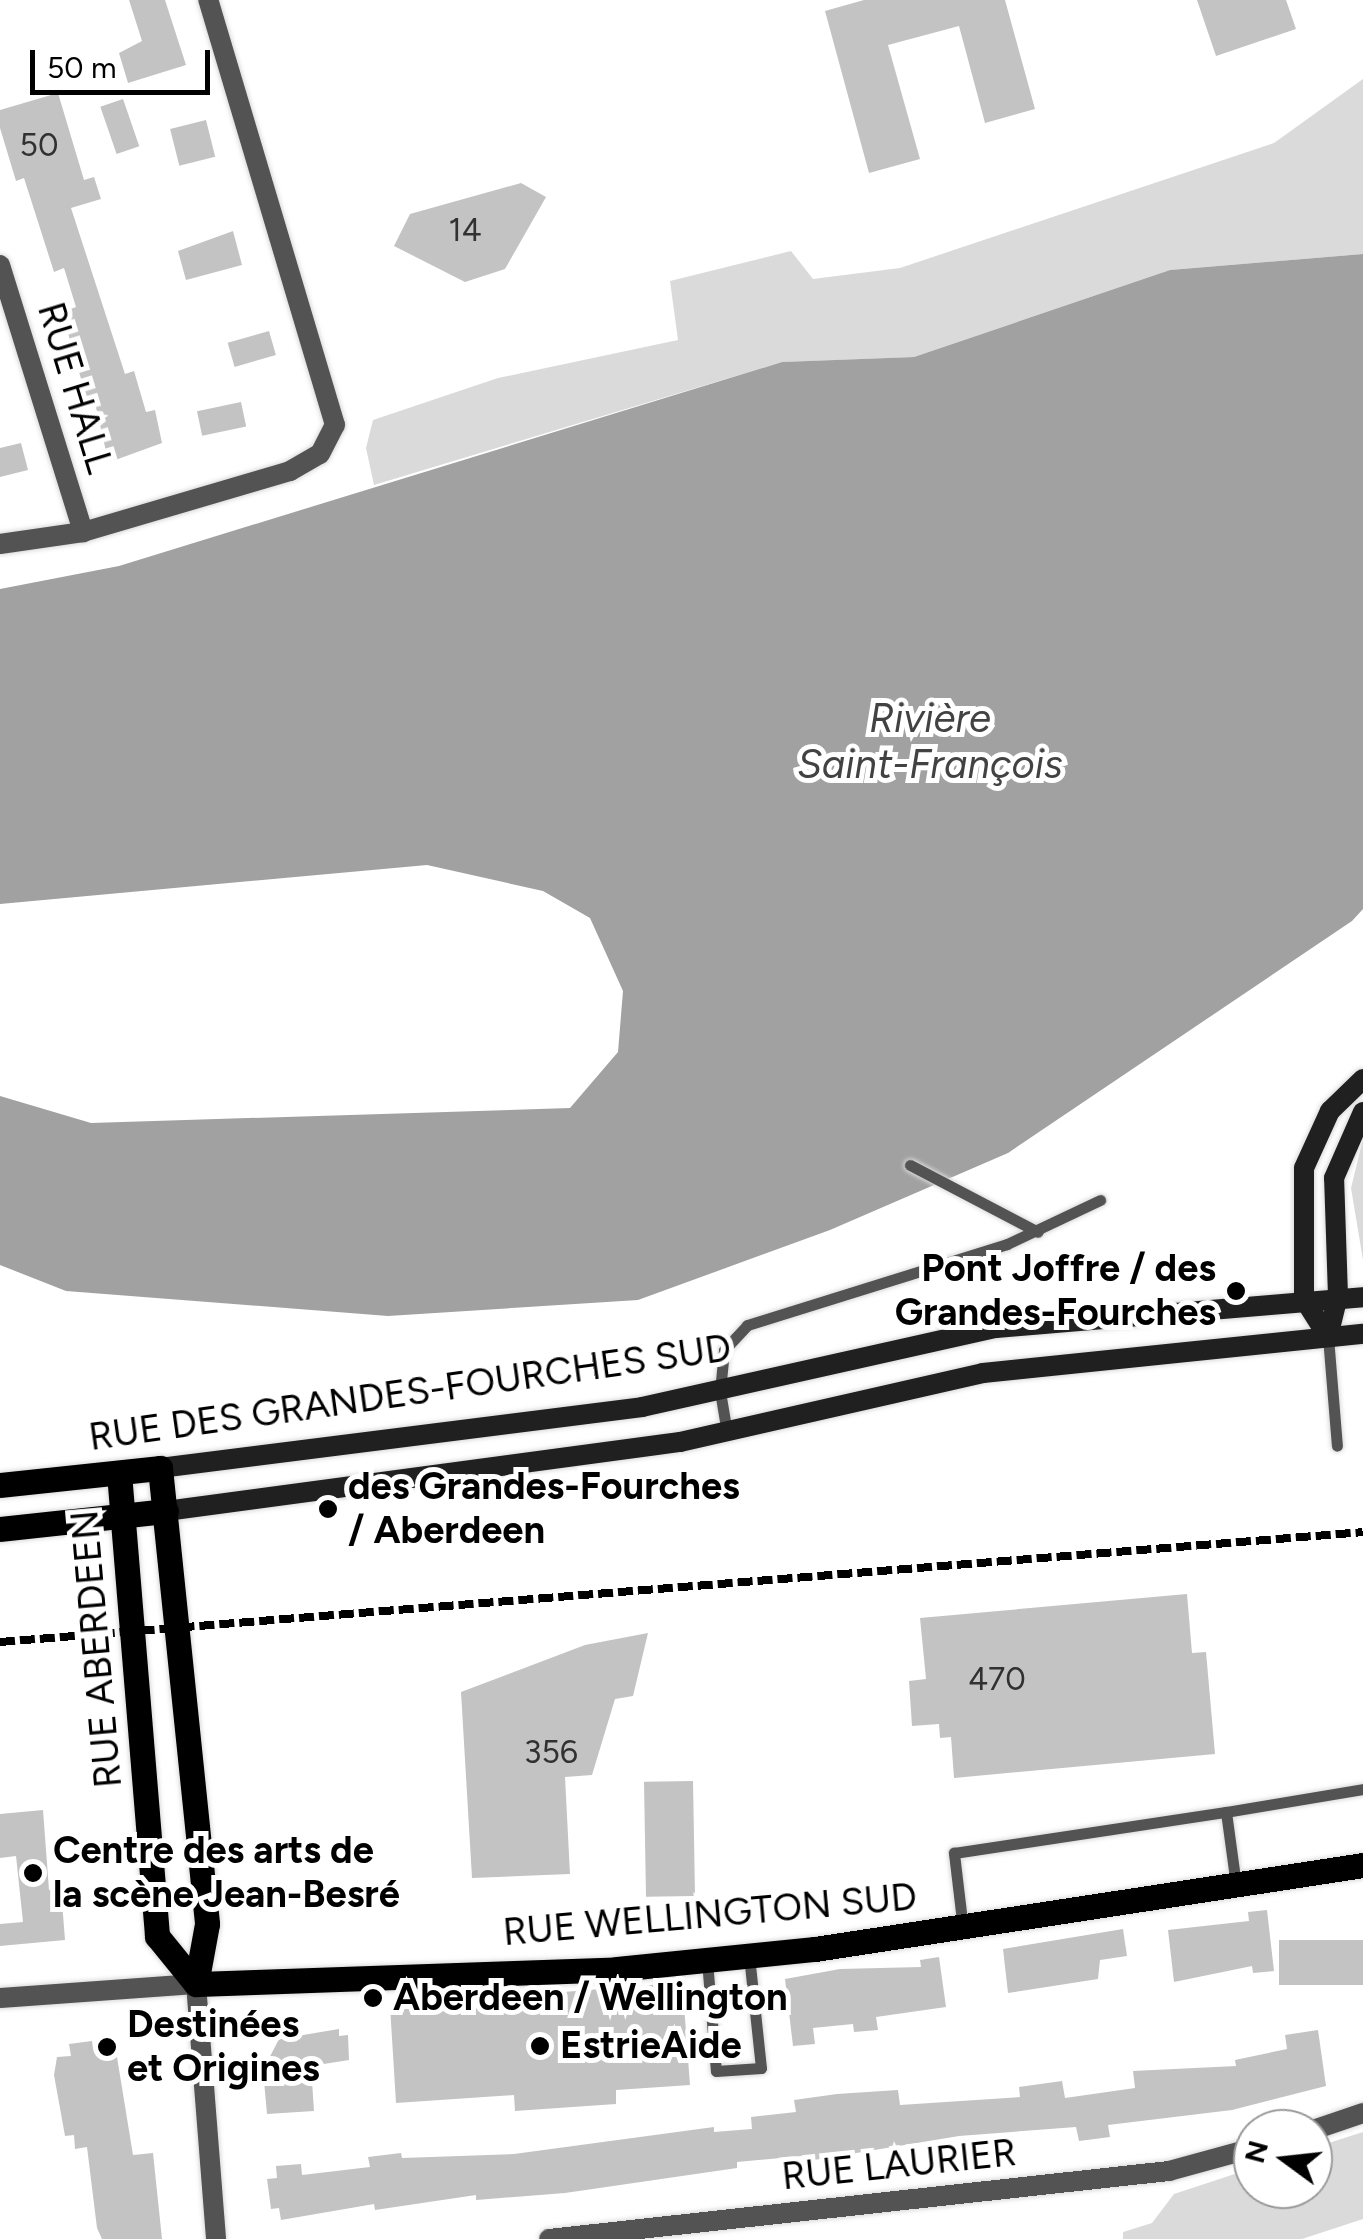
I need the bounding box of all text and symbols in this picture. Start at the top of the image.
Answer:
scale bar [35,30,215,92]
text: 50 m [47,49,116,86]
house number: 50 [20,126,58,164]
house number: 14 [448,211,482,249]
street label: RUE HALL [27,297,123,479]
water label: Rivière Saint-François [797,694,1063,788]
place label: Pont Joffre / des Grandes-Fourches [895,1246,1216,1336]
marker: Pont Joffre / des Grandes-Fourches [1225,1280,1247,1302]
street label: RUE DES GRANDES-FOURCHES SUD [86,1325,734,1461]
place label: des Grandes-Fourches / Aberdeen [348,1464,740,1554]
marker: des Grandes-Fourches / Aberdeen [317,1498,339,1520]
street label: RUE ABERDEEN [62,1508,132,1790]
house number: 470 [968,1660,1026,1698]
house number: 356 [524,1733,578,1771]
place label: Centre des arts de la scène Jean-Besré [53,1828,400,1918]
marker: Centre des arts de la scène Jean-Besré [22,1862,44,1884]
street label: RUE WELLINGTON SUD [501,1874,919,1956]
place label: Aberdeen / Wellington [393,1975,788,2021]
marker: Aberdeen / Wellington [362,1987,384,2009]
place label: Destinées et Origines [127,2002,320,2092]
place label: EstrieAide [560,2023,742,2069]
marker: EstrieAide [529,2035,551,2057]
marker: Destinées et Origines [96,2036,118,2058]
north arrow [1233,2109,1333,2209]
street label: RUE LAURIER [780,2130,1018,2200]
text: N [1237,2137,1275,2167]

